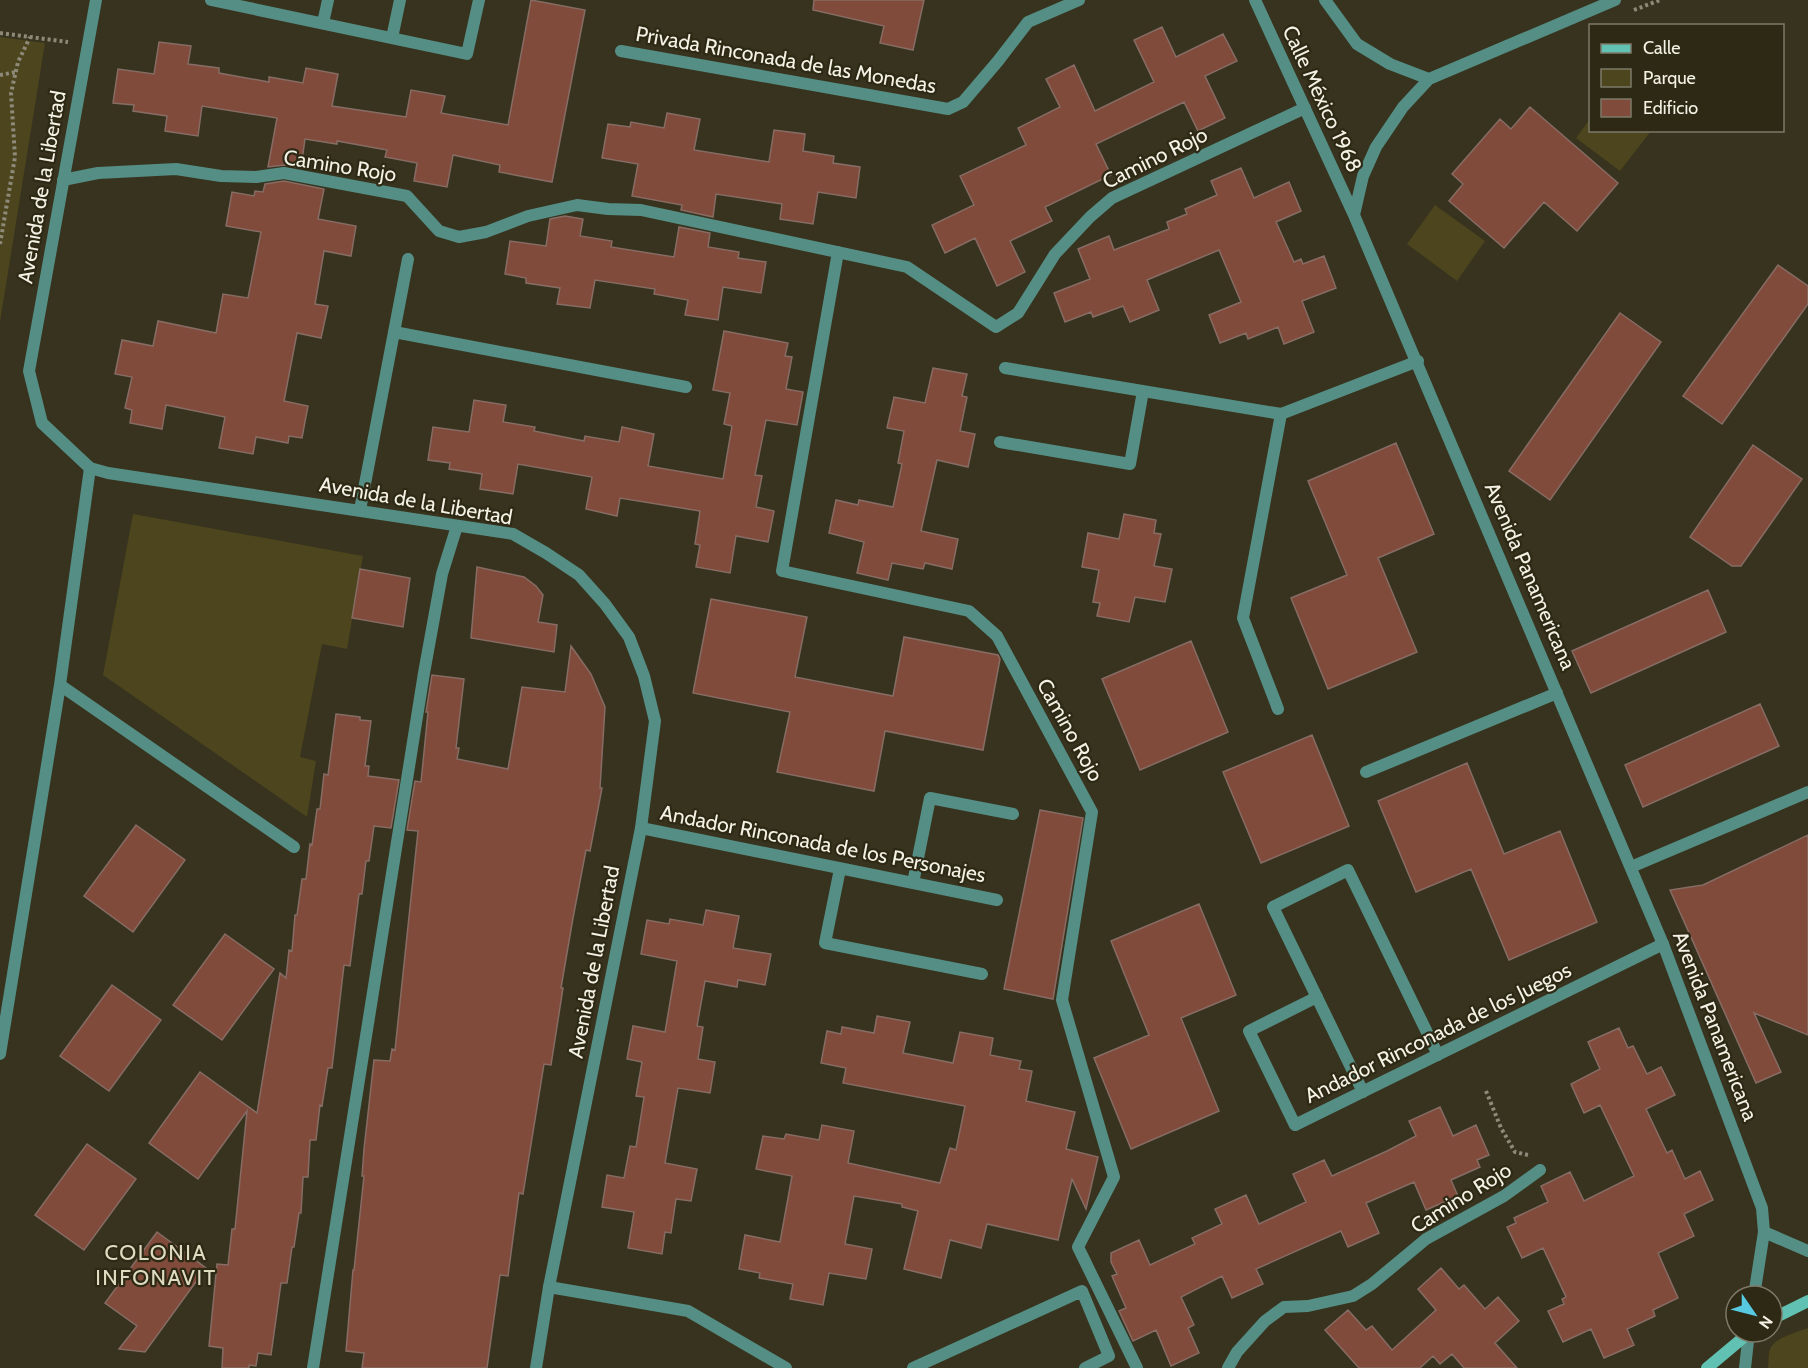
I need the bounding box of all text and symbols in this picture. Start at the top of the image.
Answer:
street label: Privada Rinconada de las Monedas [634,21,938,98]
street label: Calle México 1968 [1277,21,1367,176]
legend [1589,24,1784,132]
text: Calle [1643,37,1680,59]
text: Parque [1643,67,1696,89]
street label: Avenida de la Libertad [12,88,71,285]
text: Edificio [1643,97,1698,119]
street label: Camino Rojo [1098,121,1212,195]
street label: Camino Rojo [282,144,398,188]
street label: Avenida de la Libertad [318,471,515,530]
street label: Avenida Panamericana [1480,478,1581,673]
street label: Camino Rojo [1031,674,1109,786]
street label: Andador Rinconada de los Personajes [658,800,988,888]
street label: Avenida de la Libertad [563,864,624,1060]
street label: Avenida Panamericana [1668,927,1763,1124]
street label: Andador Rinconada de los Juegos [1300,957,1575,1108]
street label: Camino Rojo [1406,1157,1516,1239]
district label: COLONIA INFONAVIT [95,1239,217,1291]
north arrow [1724,1284,1784,1344]
text: N [1755,1312,1777,1332]

